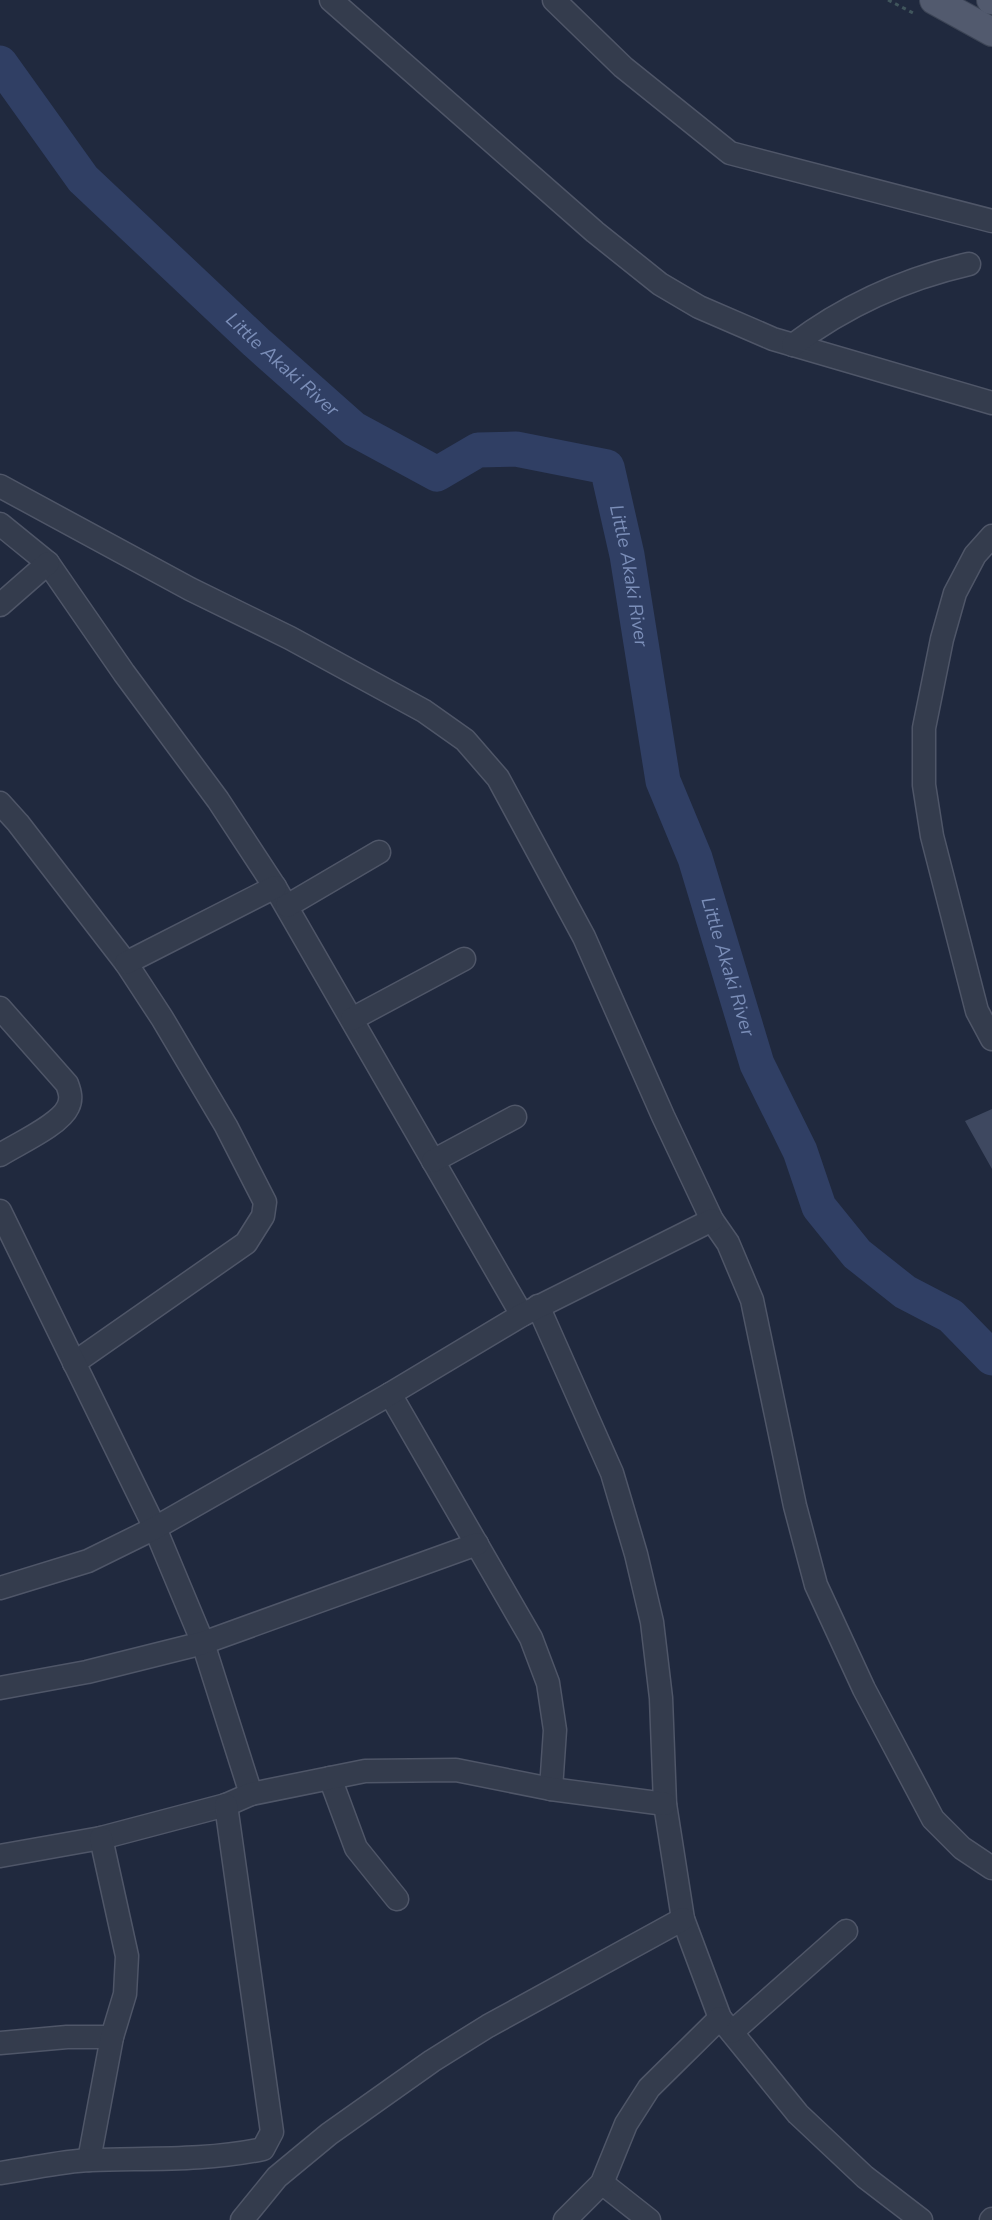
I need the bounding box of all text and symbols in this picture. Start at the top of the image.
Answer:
water label: Little Akaki River [220,307,345,423]
water label: Little Akaki River [603,502,655,650]
water label: Little Akaki River [694,894,761,1041]

